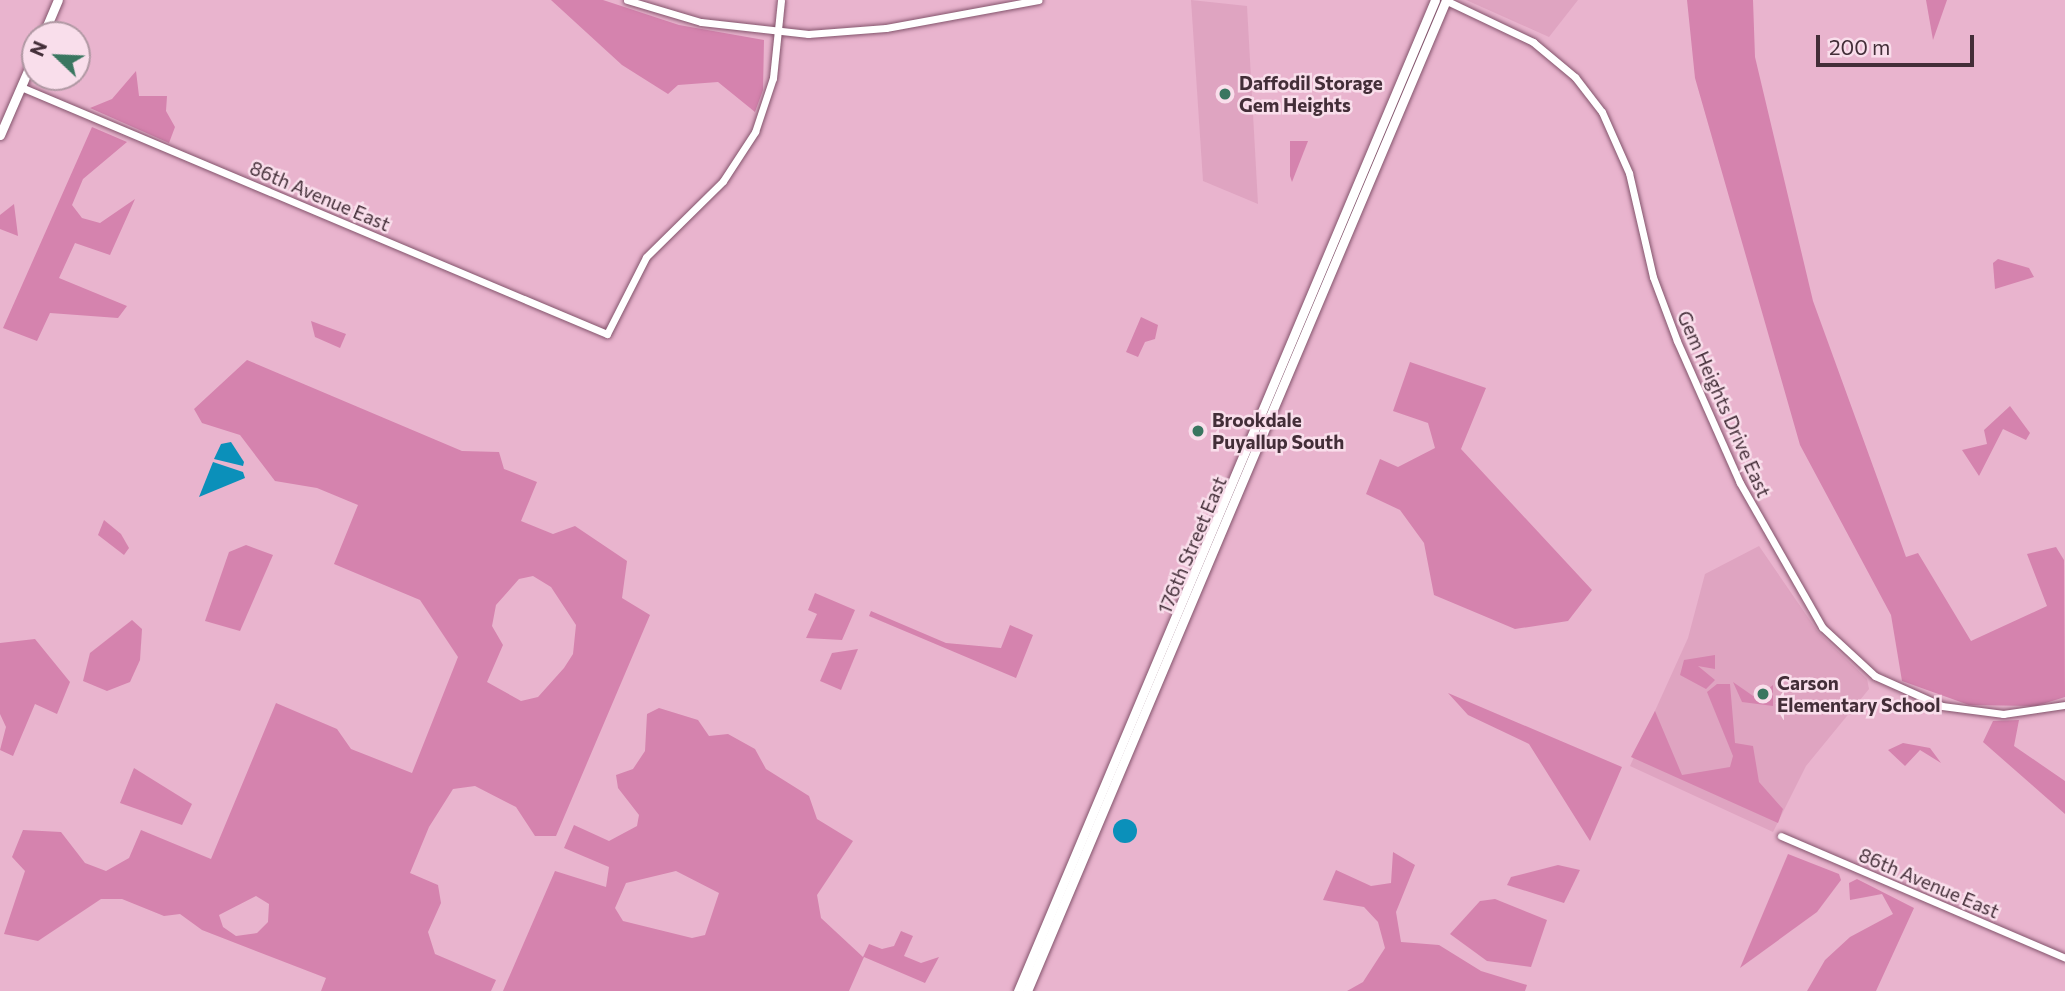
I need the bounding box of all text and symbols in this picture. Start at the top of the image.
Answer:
north arrow [21,21,91,91]
scale bar [1820,21,1978,65]
text: 200 m [1829,34,1890,59]
text: N [25,37,51,59]
place label: Daffodil Storage Gem Heights [1239,72,1383,116]
marker: Daffodil Storage Gem Heights [1217,86,1233,102]
street label: 86th Avenue East [247,156,393,236]
street label: Gem Heights Drive East [1673,307,1775,501]
place label: Brookdale Puyallup South [1212,409,1344,453]
marker: Brookdale Puyallup South [1190,423,1206,439]
street label: 176th Street East [1153,473,1231,617]
place label: Carson Elementary School [1777,672,1941,716]
marker: Carson Elementary School [1755,686,1771,702]
street label: 86th Avenue East [1856,843,2002,923]

